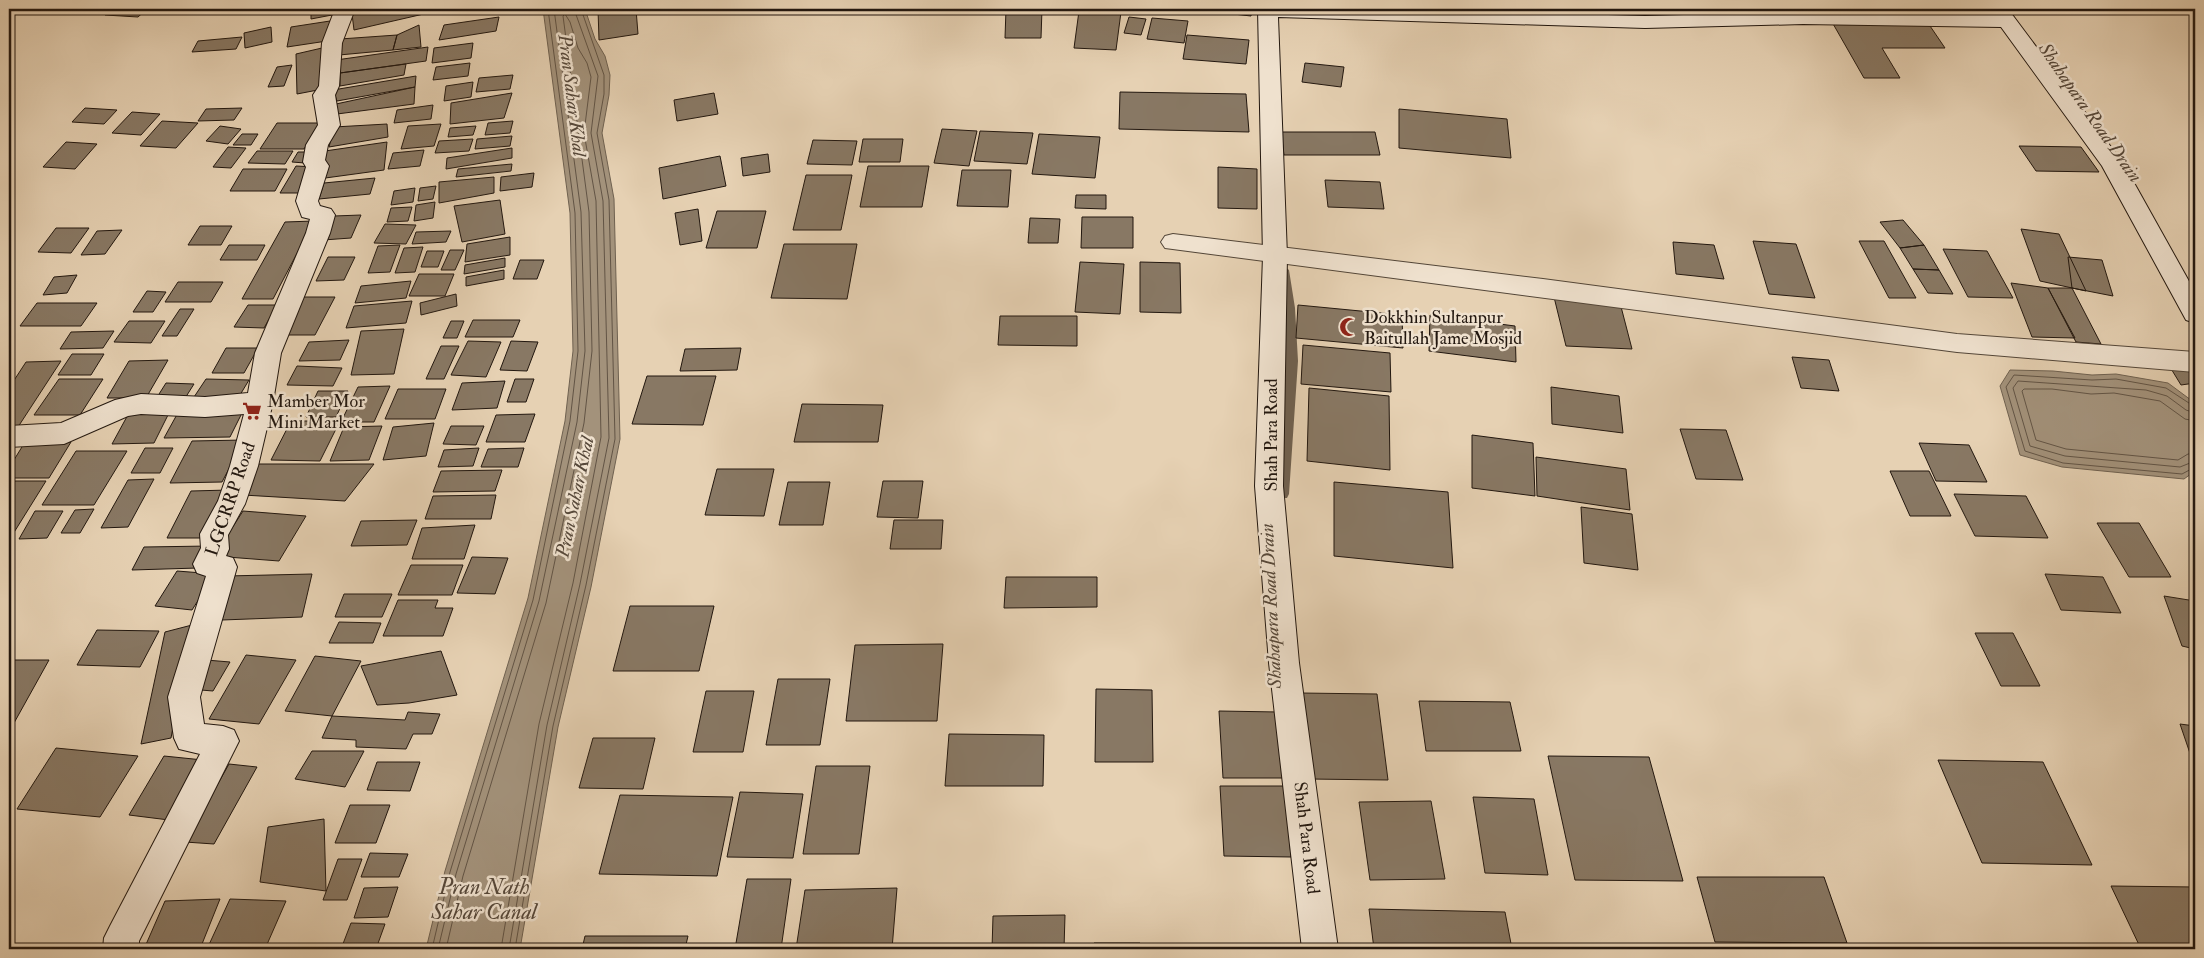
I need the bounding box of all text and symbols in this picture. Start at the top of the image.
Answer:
water label: Pran Sahar Khal [552,32,592,159]
water label: Shahapara Road Drain [2032,37,2147,187]
place label: Dokkhin Sultanpur Baitullah Jame Mosjid [1364,306,1522,350]
mosque icon: Dokkhin Sultanpur Baitullah Jame Mosjid [1338,316,1360,338]
street label: Shah Para Road [1260,378,1283,492]
place label: Mamber Mor Mini Market [267,390,365,434]
supermarket icon: Mamber Mor Mini Market [241,400,263,422]
water label: Pran Sahar Khal [550,433,600,561]
street label: LGCRRP Road [200,439,261,559]
water label: Shahapara Road Drain [1255,523,1287,690]
street label: Shah Para Road [1288,781,1325,896]
water label: Pran Nath Sahar Canal [430,873,539,926]

